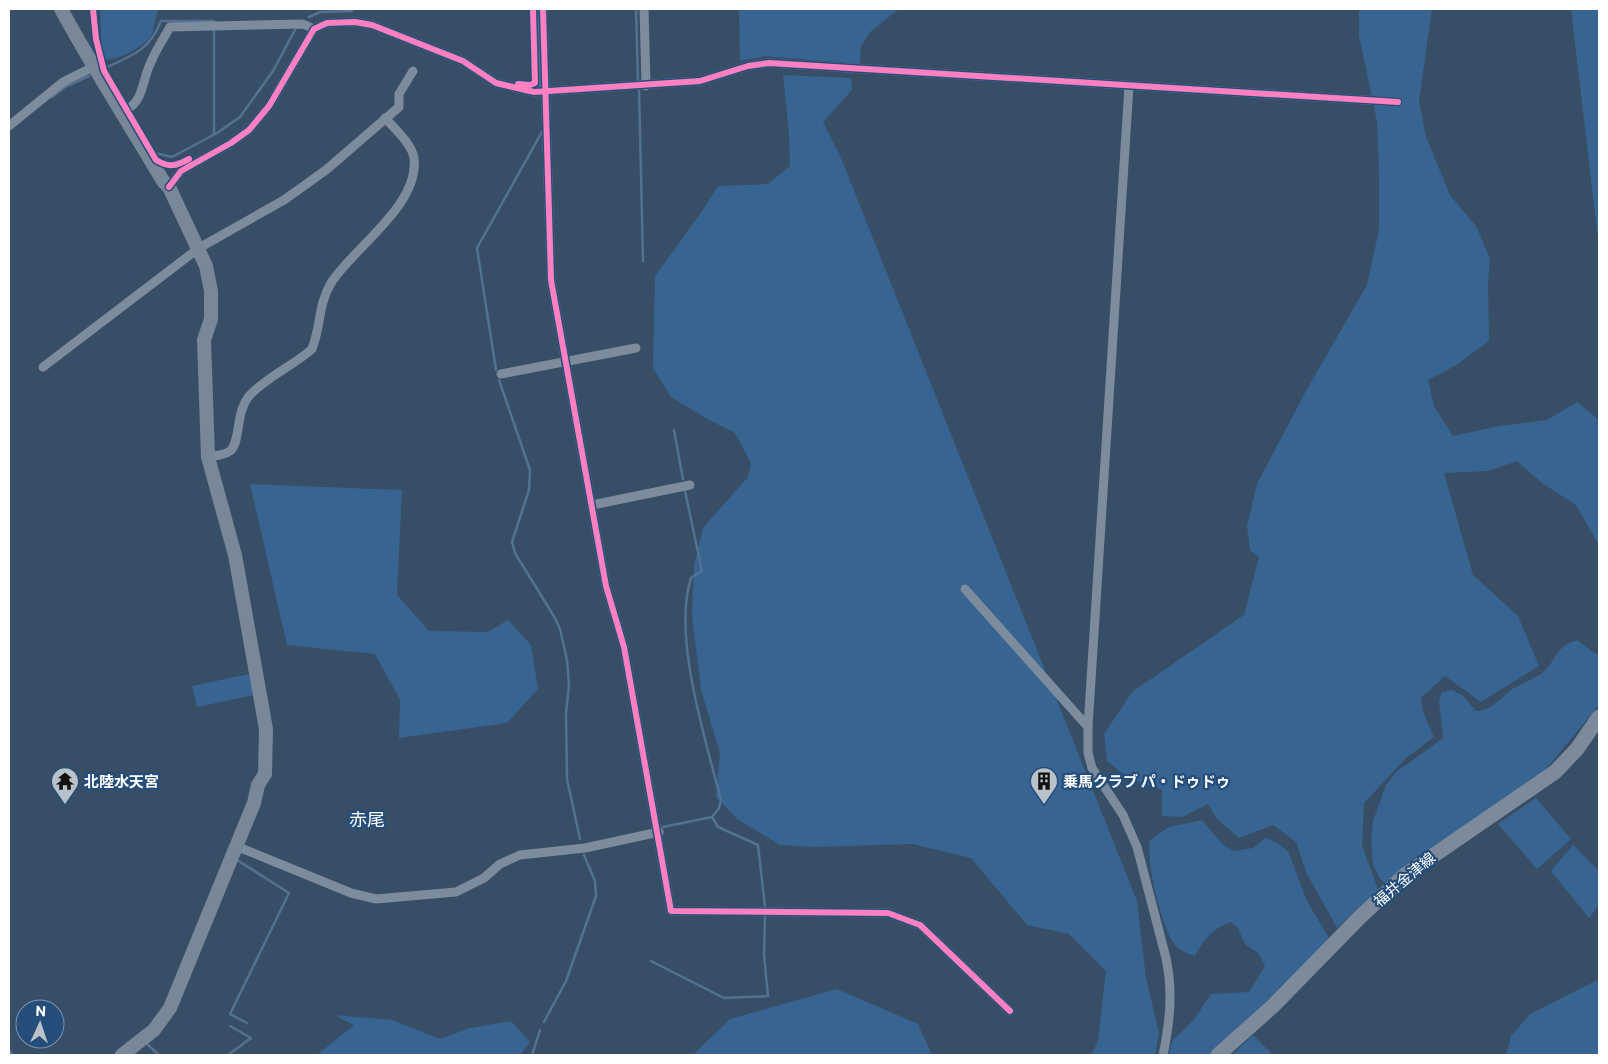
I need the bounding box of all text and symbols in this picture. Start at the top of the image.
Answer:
temple icon: 北陸水天宮 [50,766,80,805]
building icon: 乗馬クラブ パ・ドゥドゥ [1029,766,1059,805]
place label: 北陸水天宮 [84,772,159,790]
place label: 乗馬クラブ パ・ドゥドゥ [1063,772,1231,790]
district label: 赤尾 [349,808,385,830]
street label: 福井金津線 [1369,848,1439,910]
north arrow [15,999,65,1049]
text: N [35,1002,46,1019]

